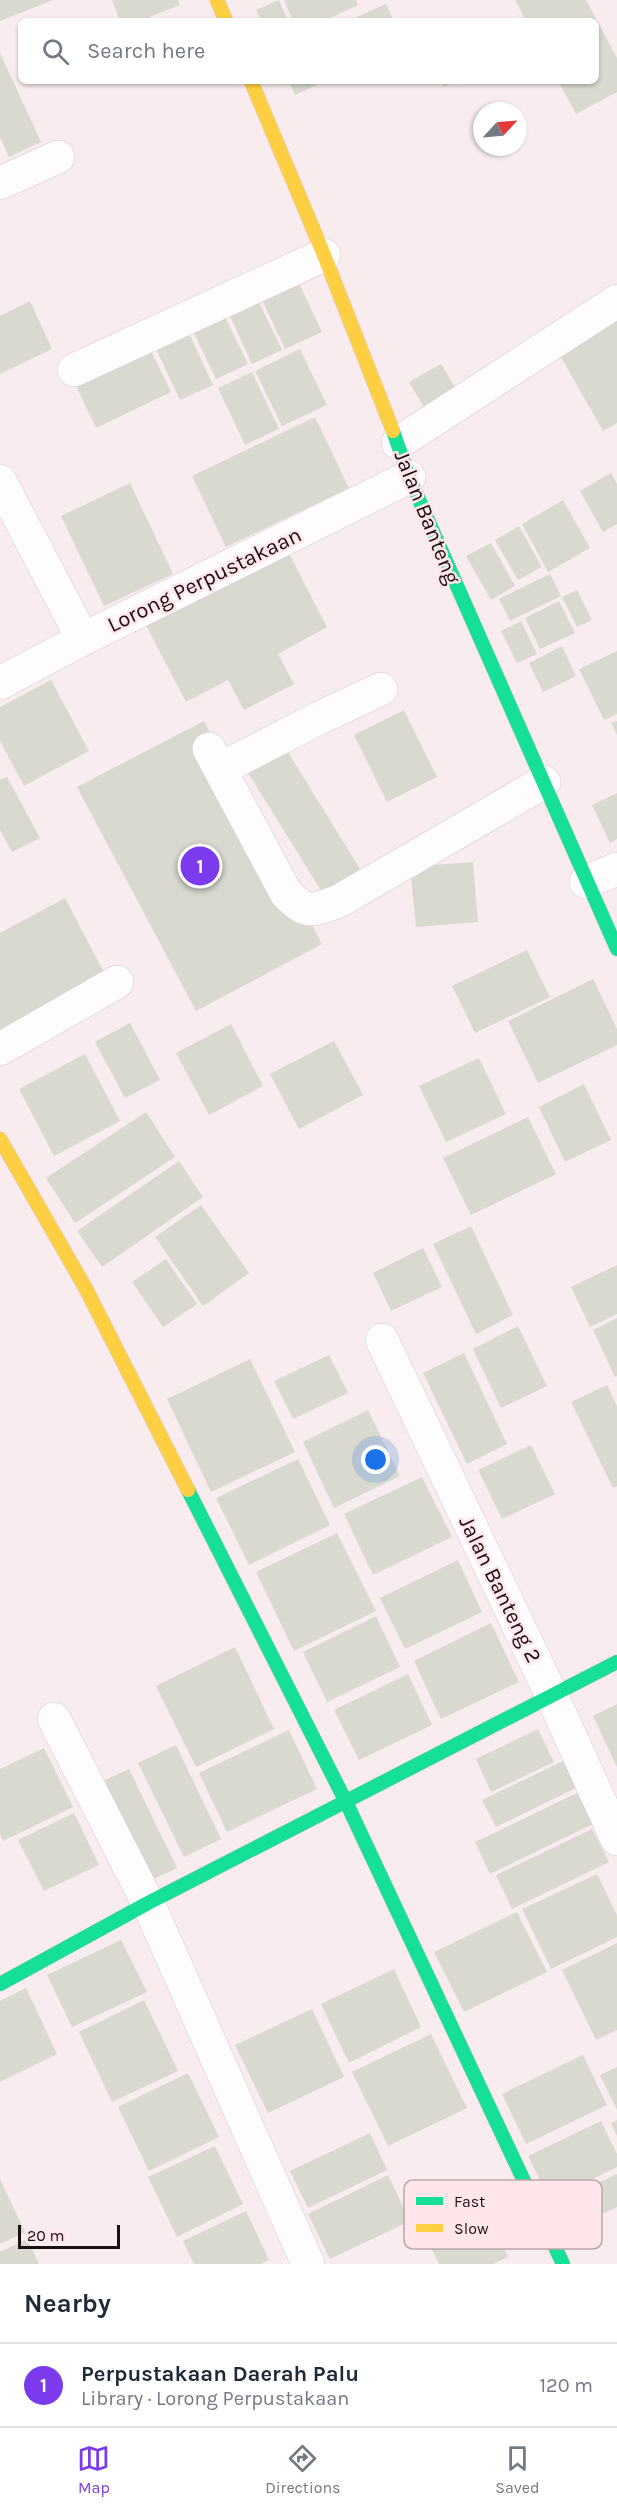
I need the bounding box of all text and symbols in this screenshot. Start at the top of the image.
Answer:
search box [18,18,599,84]
icon: search [39,35,72,68]
text: Search here [87,38,205,64]
north arrow [473,102,527,156]
street label: Jalan Banteng [388,447,466,589]
street label: Lorong Perpustakaan [103,522,306,638]
pin: 1 [180,844,220,888]
your location [361,1445,390,1474]
street label: Jalan Banteng 2 [453,1512,547,1667]
legend [404,2180,602,2249]
text: Fast [454,2192,485,2211]
text: Slow [454,2219,489,2238]
scale bar [18,2222,120,2250]
text: 20 m [27,2226,65,2245]
text: Nearby [24,2288,111,2319]
text: Perpustakaan Daerah Palu [81,2361,359,2387]
text: 1 [40,2374,47,2397]
text: 120 m [539,2374,593,2397]
text: Library · Lorong Perpustakaan [81,2387,349,2410]
tab: Map [77,2442,110,2497]
tab: Directions [265,2442,340,2497]
tab: Saved [495,2442,540,2497]

